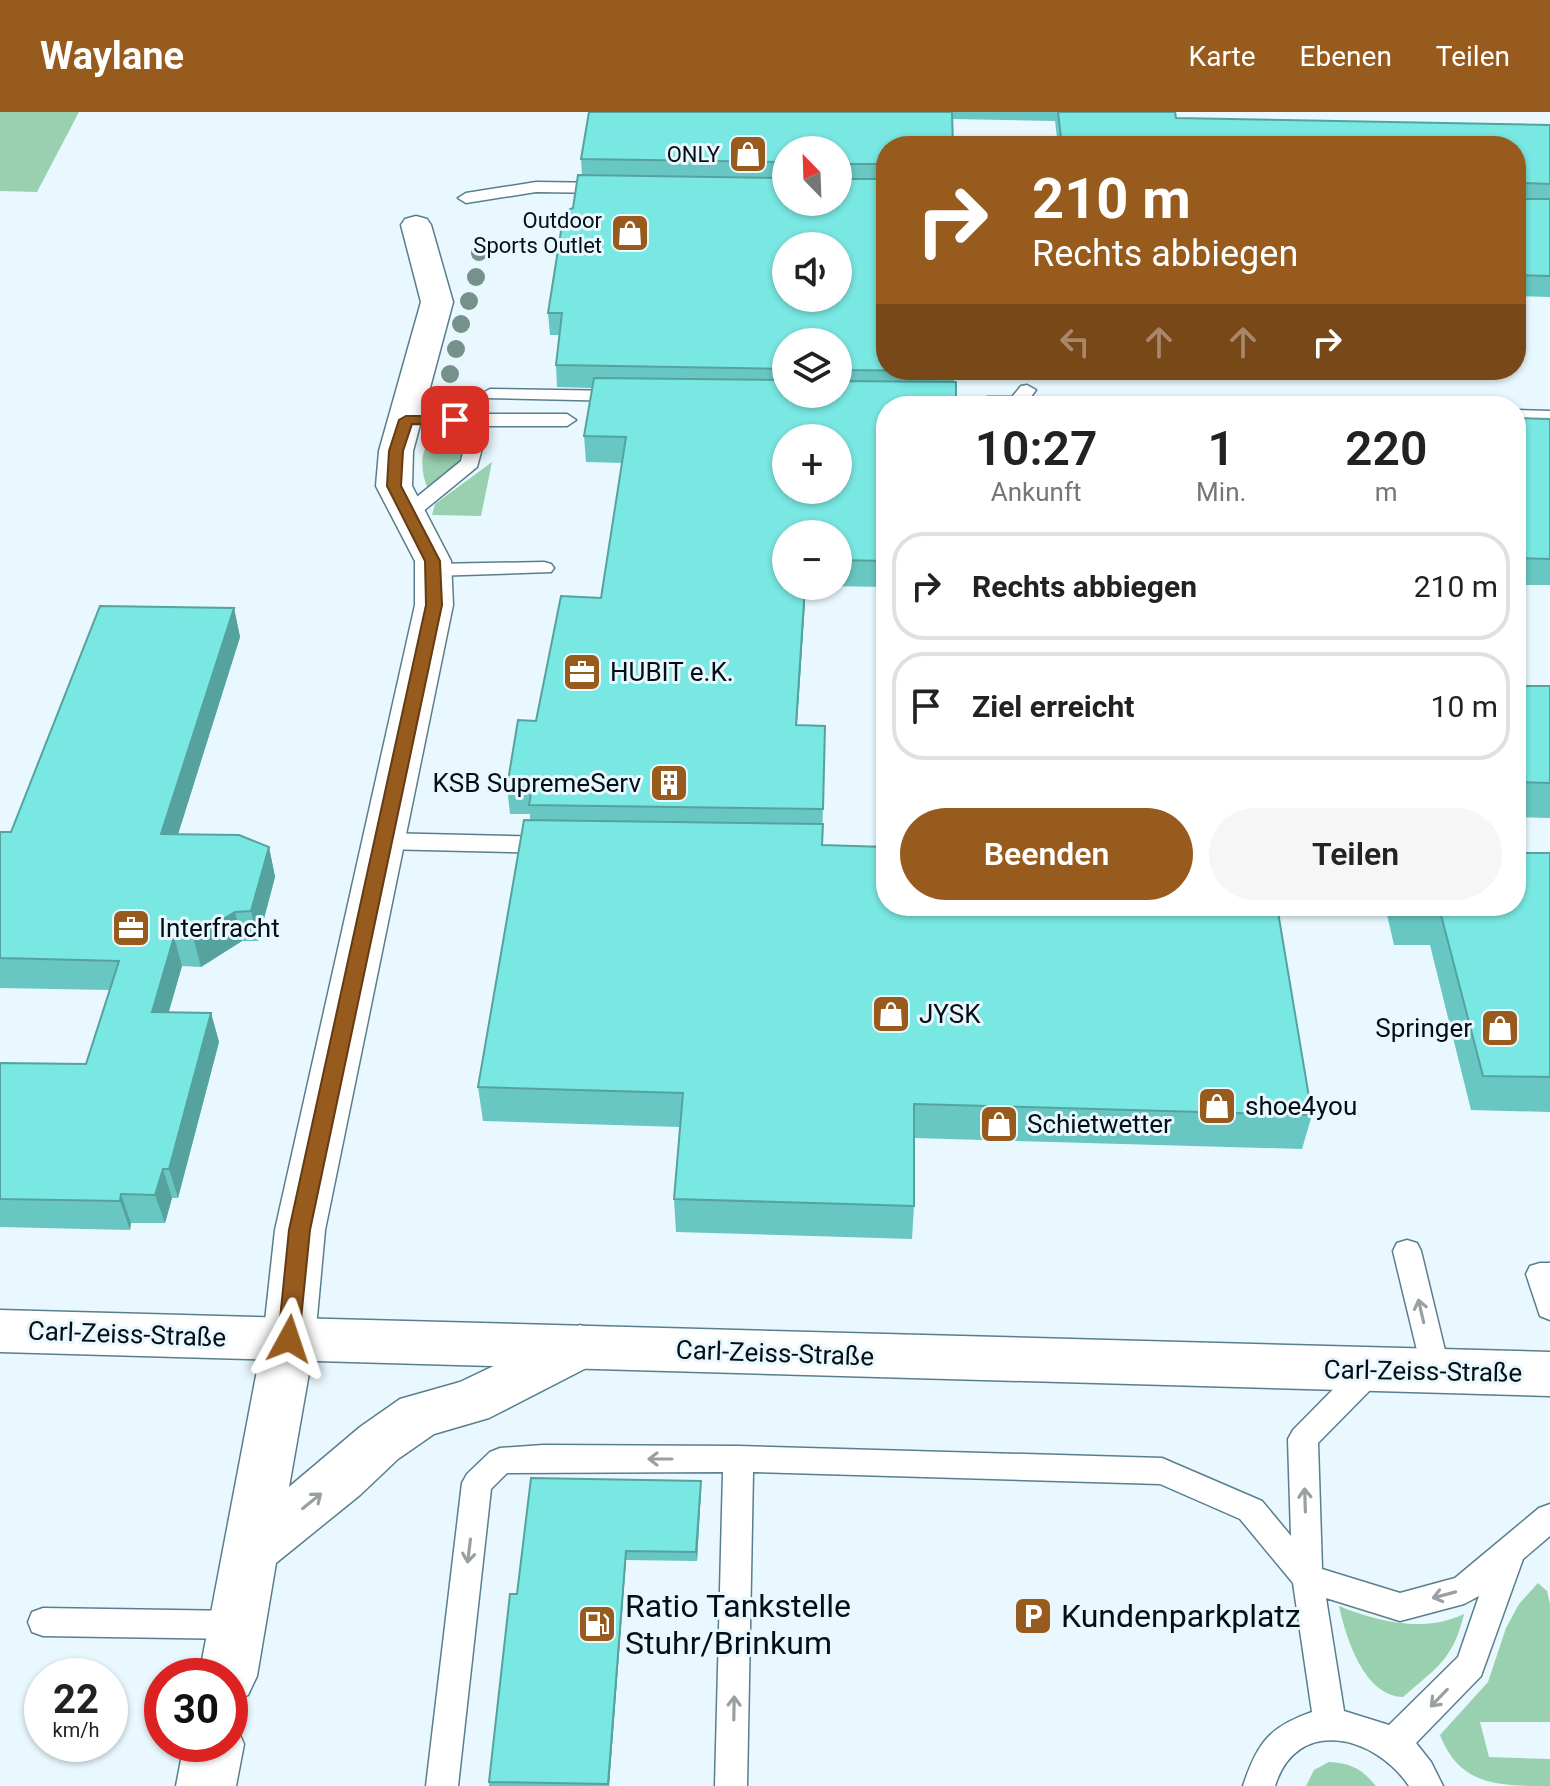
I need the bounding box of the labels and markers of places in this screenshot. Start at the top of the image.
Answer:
shop icon: ONLY [727,133,769,175]
place label: ONLY [667,142,721,167]
place label: Outdoor Sports Outlet [473,208,603,258]
shop icon: Outdoor Sports Outlet [609,212,651,254]
pin [421,386,489,454]
office icon: HUBIT e.K. [561,651,603,693]
place label: HUBIT e.K. [610,657,734,687]
building icon: KSB SupremeServ [648,762,690,804]
place label: KSB SupremeServ [432,768,641,798]
office icon: Interfracht [110,907,152,949]
place label: Interfracht [159,913,280,943]
shop icon: JYSK [870,993,912,1035]
place label: JYSK [919,999,981,1029]
shop icon: Springer [1479,1007,1521,1049]
place label: Springer [1375,1013,1472,1043]
shop icon: shoe4you [1196,1085,1238,1127]
place label: shoe4you [1245,1091,1357,1121]
shop icon: Schietwetter [978,1103,1020,1145]
place label: Schietwetter [1027,1109,1172,1139]
place label: Ratio Tankstelle Stuhr/Brinkum [625,1587,851,1662]
parking icon: Kundenparkplatz [1012,1595,1054,1637]
place label: Kundenparkplatz [1061,1597,1301,1635]
fuel station icon: Ratio Tankstelle Stuhr/Brinkum [576,1603,618,1645]

